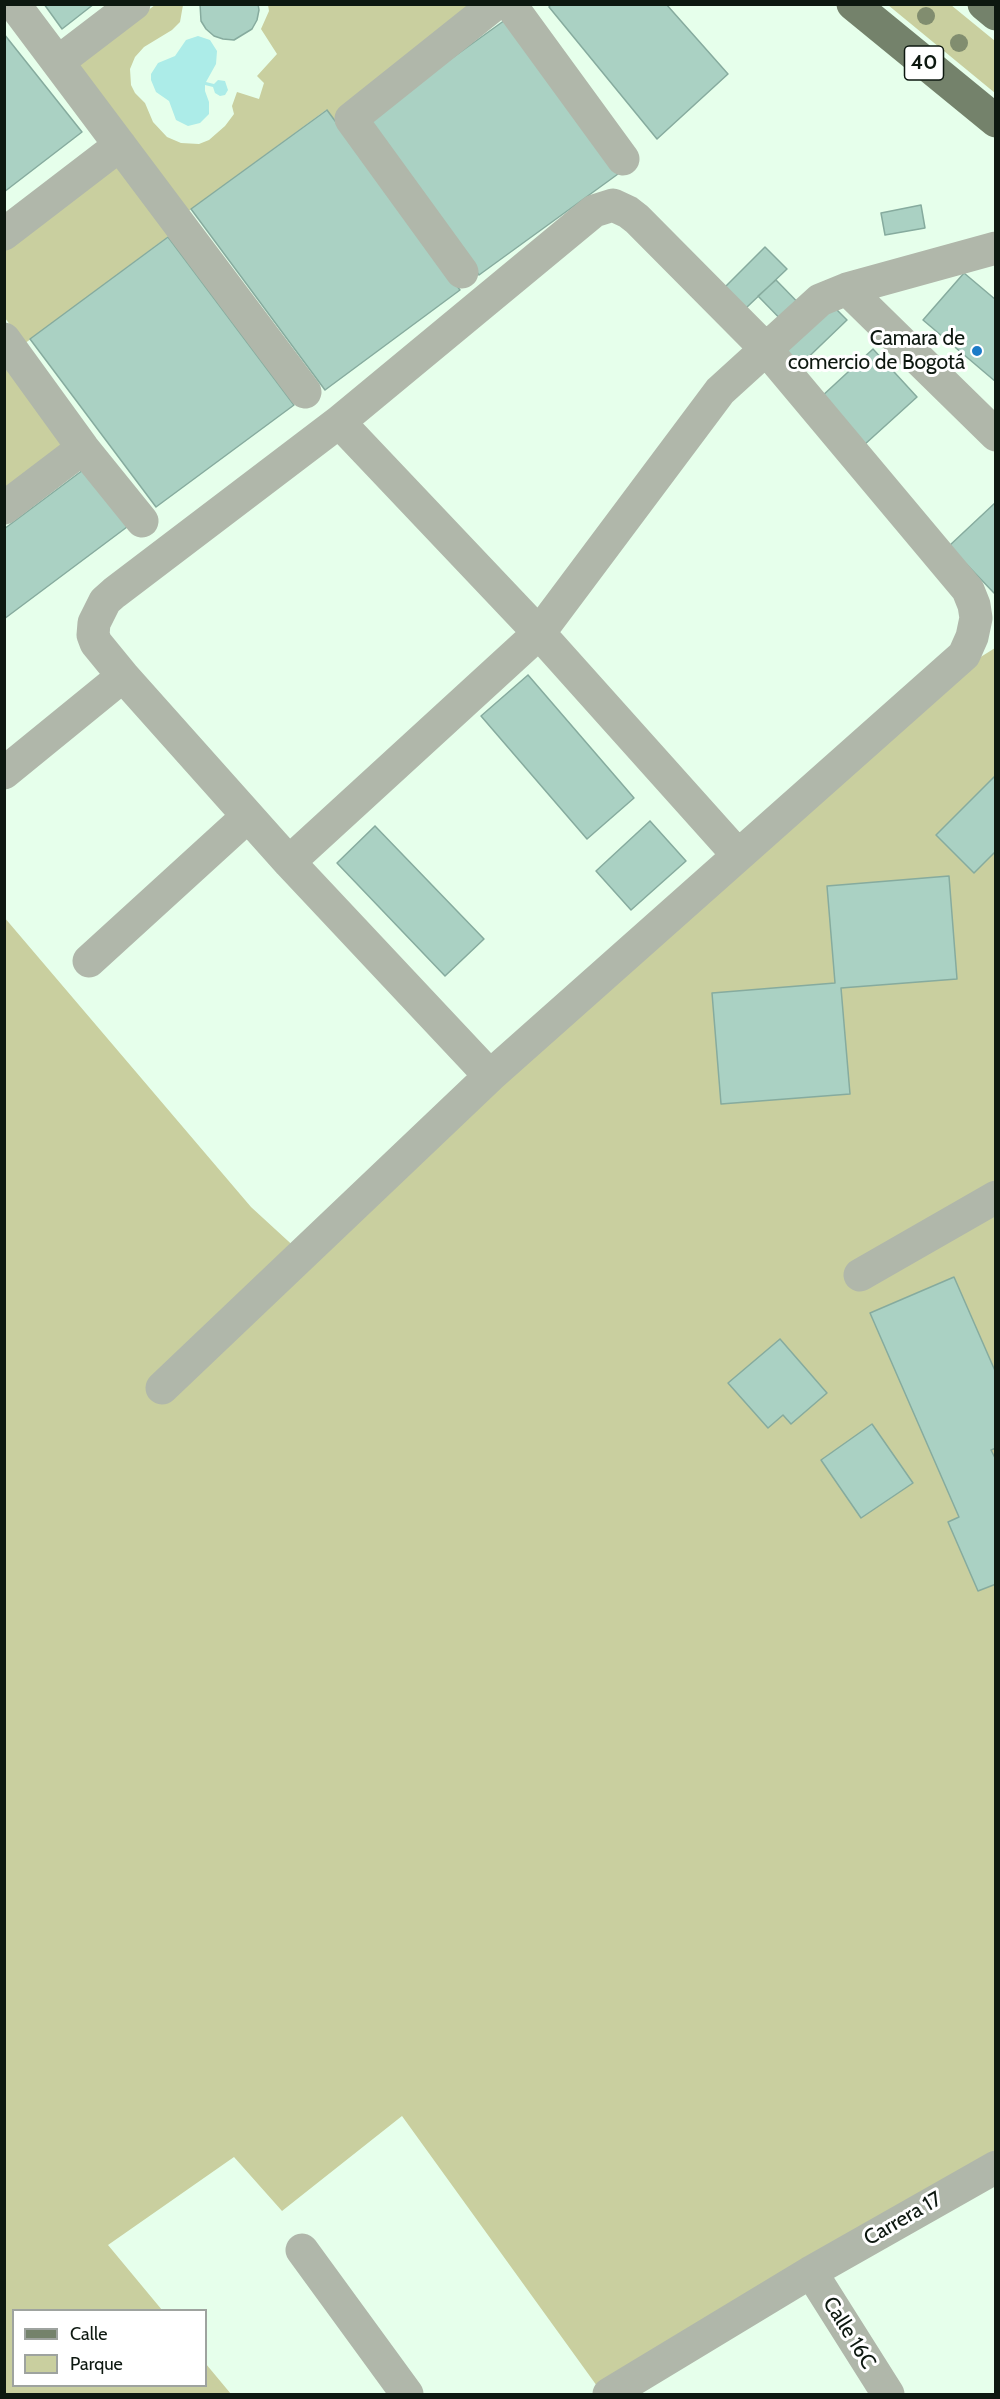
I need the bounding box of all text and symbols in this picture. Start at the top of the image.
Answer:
road number: 40 [904,46,944,80]
place label: Camara de comercio de Bogotá [788,326,965,376]
marker: Camara de comercio de Bogotá [970,344,984,358]
street label: Carrera 17 [860,2187,946,2251]
street label: Calle 16C [817,2292,881,2374]
legend [12,2309,207,2387]
text: Calle [70,2323,107,2345]
text: Parque [70,2353,123,2375]

